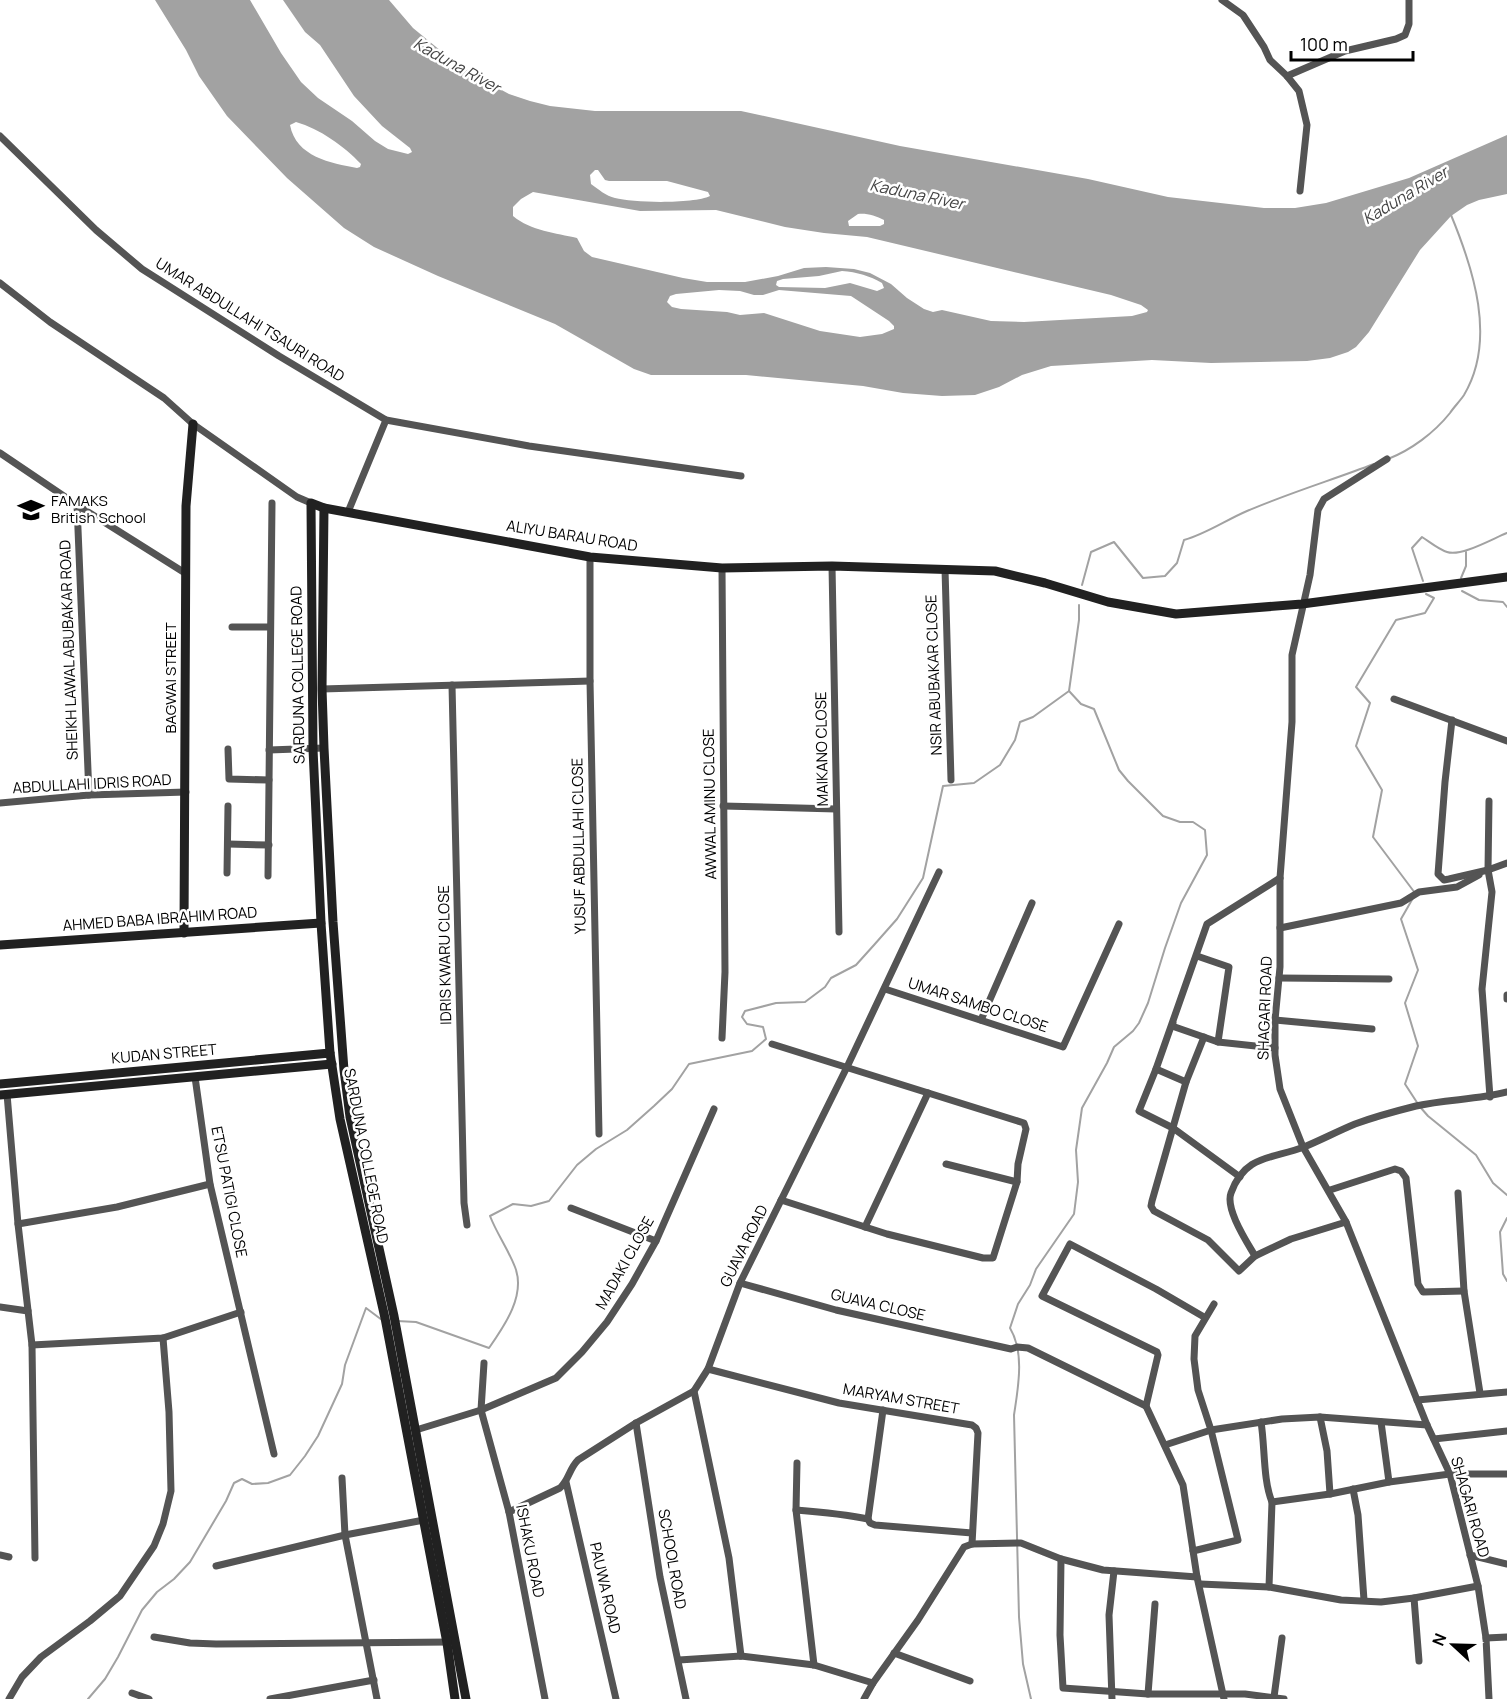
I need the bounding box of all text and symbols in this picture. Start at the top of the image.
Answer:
scale bar [1291,24,1412,62]
water label: Kaduna River [410,32,506,99]
text: 100 m [1300,32,1348,56]
water label: Kaduna River [1358,160,1454,229]
water label: Kaduna River [868,173,968,215]
street label: UMAR ABDULLAHI TSAURI ROAD [152,253,349,387]
place label: FAMAKS British School [51,490,146,528]
school or university icon: FAMAKS British School [16,495,46,525]
street label: ALIYU BARAU ROAD [505,515,639,556]
street label: SHEIKH LAWAL ABUBAKAR ROAD [54,539,83,761]
street label: SARDUNA COLLEGE ROAD [285,586,310,764]
street label: NSIR ABUBAKAR CLOSE [920,594,947,756]
street label: BAGWAI STREET [160,622,181,734]
street label: MAIKANO CLOSE [810,691,833,807]
street label: AWWAL AMINU CLOSE [698,728,721,880]
street label: YUSUF ABDULLAHI CLOSE [566,758,591,934]
street label: ABDULLAHI IDRIS ROAD [12,769,172,798]
street label: IDRIS KWARU CLOSE [433,885,456,1025]
street label: AHMED BABA IBRAHIM ROAD [62,901,258,936]
street label: SHAGARI ROAD [1252,956,1277,1060]
street label: UMAR SAMBO CLOSE [905,972,1051,1037]
street label: KUDAN STREET [110,1038,218,1069]
street label: SARDUNA COLLEGE ROAD [339,1066,394,1245]
street label: ETSU PATIGI CLOSE [206,1124,253,1259]
street label: GUAVA ROAD [715,1201,773,1290]
street label: MADAKI CLOSE [590,1212,659,1313]
street label: GUAVA CLOSE [829,1283,927,1326]
street label: MARYAM STREET [841,1378,961,1419]
street label: SHAGARI ROAD [1446,1454,1495,1560]
street label: ISHAKU ROAD [511,1502,550,1599]
street label: SCHOOL ROAD [653,1507,692,1611]
street label: PAUWA ROAD [585,1540,626,1636]
north arrow [1423,1615,1483,1675]
text: N [1427,1630,1451,1649]

